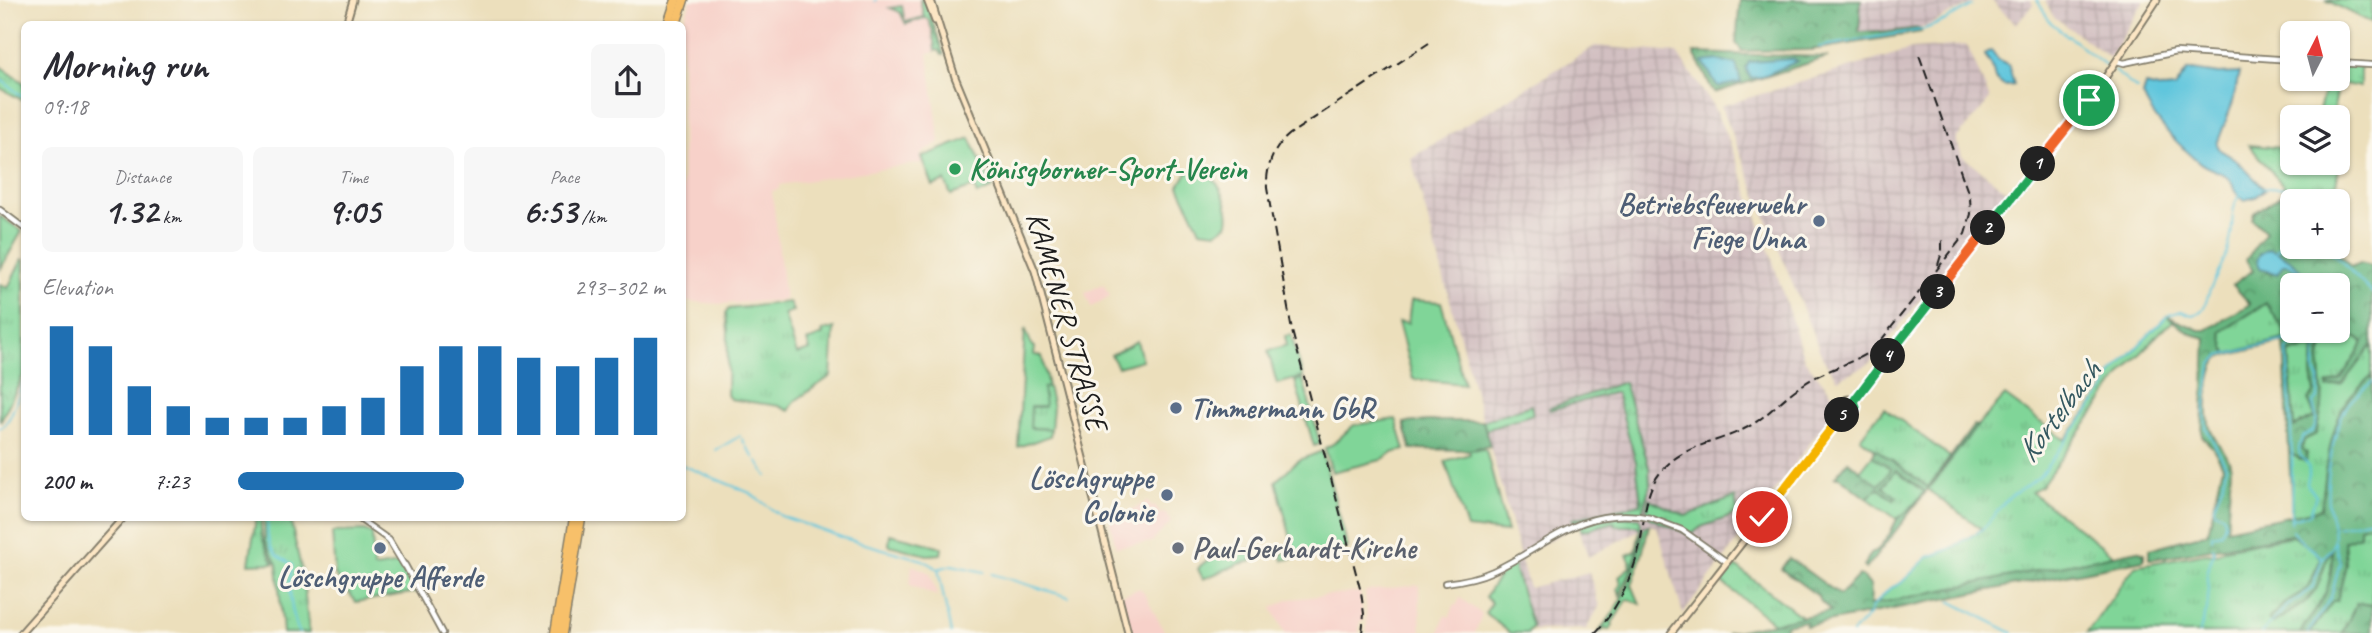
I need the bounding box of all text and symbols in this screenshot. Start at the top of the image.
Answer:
north arrow [2280,21,2350,91]
map controls [2280,21,2350,343]
text: Morning run [42,42,208,89]
button: share [591,44,665,118]
pin [2059,70,2119,130]
icon: arrive [2070,81,2108,119]
text: 09:18 [42,92,88,121]
button: layers [2280,105,2350,175]
pin: 1 [2021,146,2056,182]
place label: Könisgborner-Sport-Verein [969,150,1248,188]
text: 1 [2033,151,2042,175]
marker: Könisgborner-Sport-Verein [947,161,963,177]
text: Distance [114,165,171,189]
text: Time [339,165,368,189]
text: Pace [550,165,579,189]
place label: Betriebsfeuerwehr Fiege Unna [1618,185,1808,257]
text: 1.32 [104,189,158,234]
text: 9:05 [327,189,380,234]
text: 6:53 [523,189,577,234]
button: + [2280,189,2350,259]
text: km [158,205,181,229]
text: /km [577,205,606,229]
street label: KAMENER STRASSE [1018,207,1117,438]
pin: 2 [1970,210,2006,246]
marker: Betriebsfeuerwehr Fiege Unna [1811,213,1827,229]
text: 2 [1983,215,1992,239]
text: Elevation [42,273,113,302]
text: 293–302 m [574,273,665,302]
button: − [2280,273,2350,343]
pin: 3 [1920,274,1955,310]
text: 3 [1933,279,1942,303]
pin: 4 [1870,338,1906,374]
text: 4 [1883,343,1892,367]
water label: Kortelbach [2007,351,2111,470]
place label: Timmermann GbR [1190,389,1377,427]
pin: 5 [1825,398,1860,432]
marker: Timmermann GbR [1168,400,1184,416]
text: 5 [1837,402,1846,426]
place label: Löschgruppe Colonie [1029,459,1156,531]
text: 200 m [42,467,92,496]
text: 7:23 [154,467,190,496]
marker: Löschgruppe Colonie [1159,487,1175,503]
pin [1732,487,1792,547]
icon: check [1743,498,1781,536]
place label: Paul-Gerhardt-Kirche [1192,529,1418,567]
marker: Löschgruppe Afferde [372,540,388,556]
marker: Paul-Gerhardt-Kirche [1170,540,1186,556]
place label: Löschgruppe Afferde [278,558,485,596]

